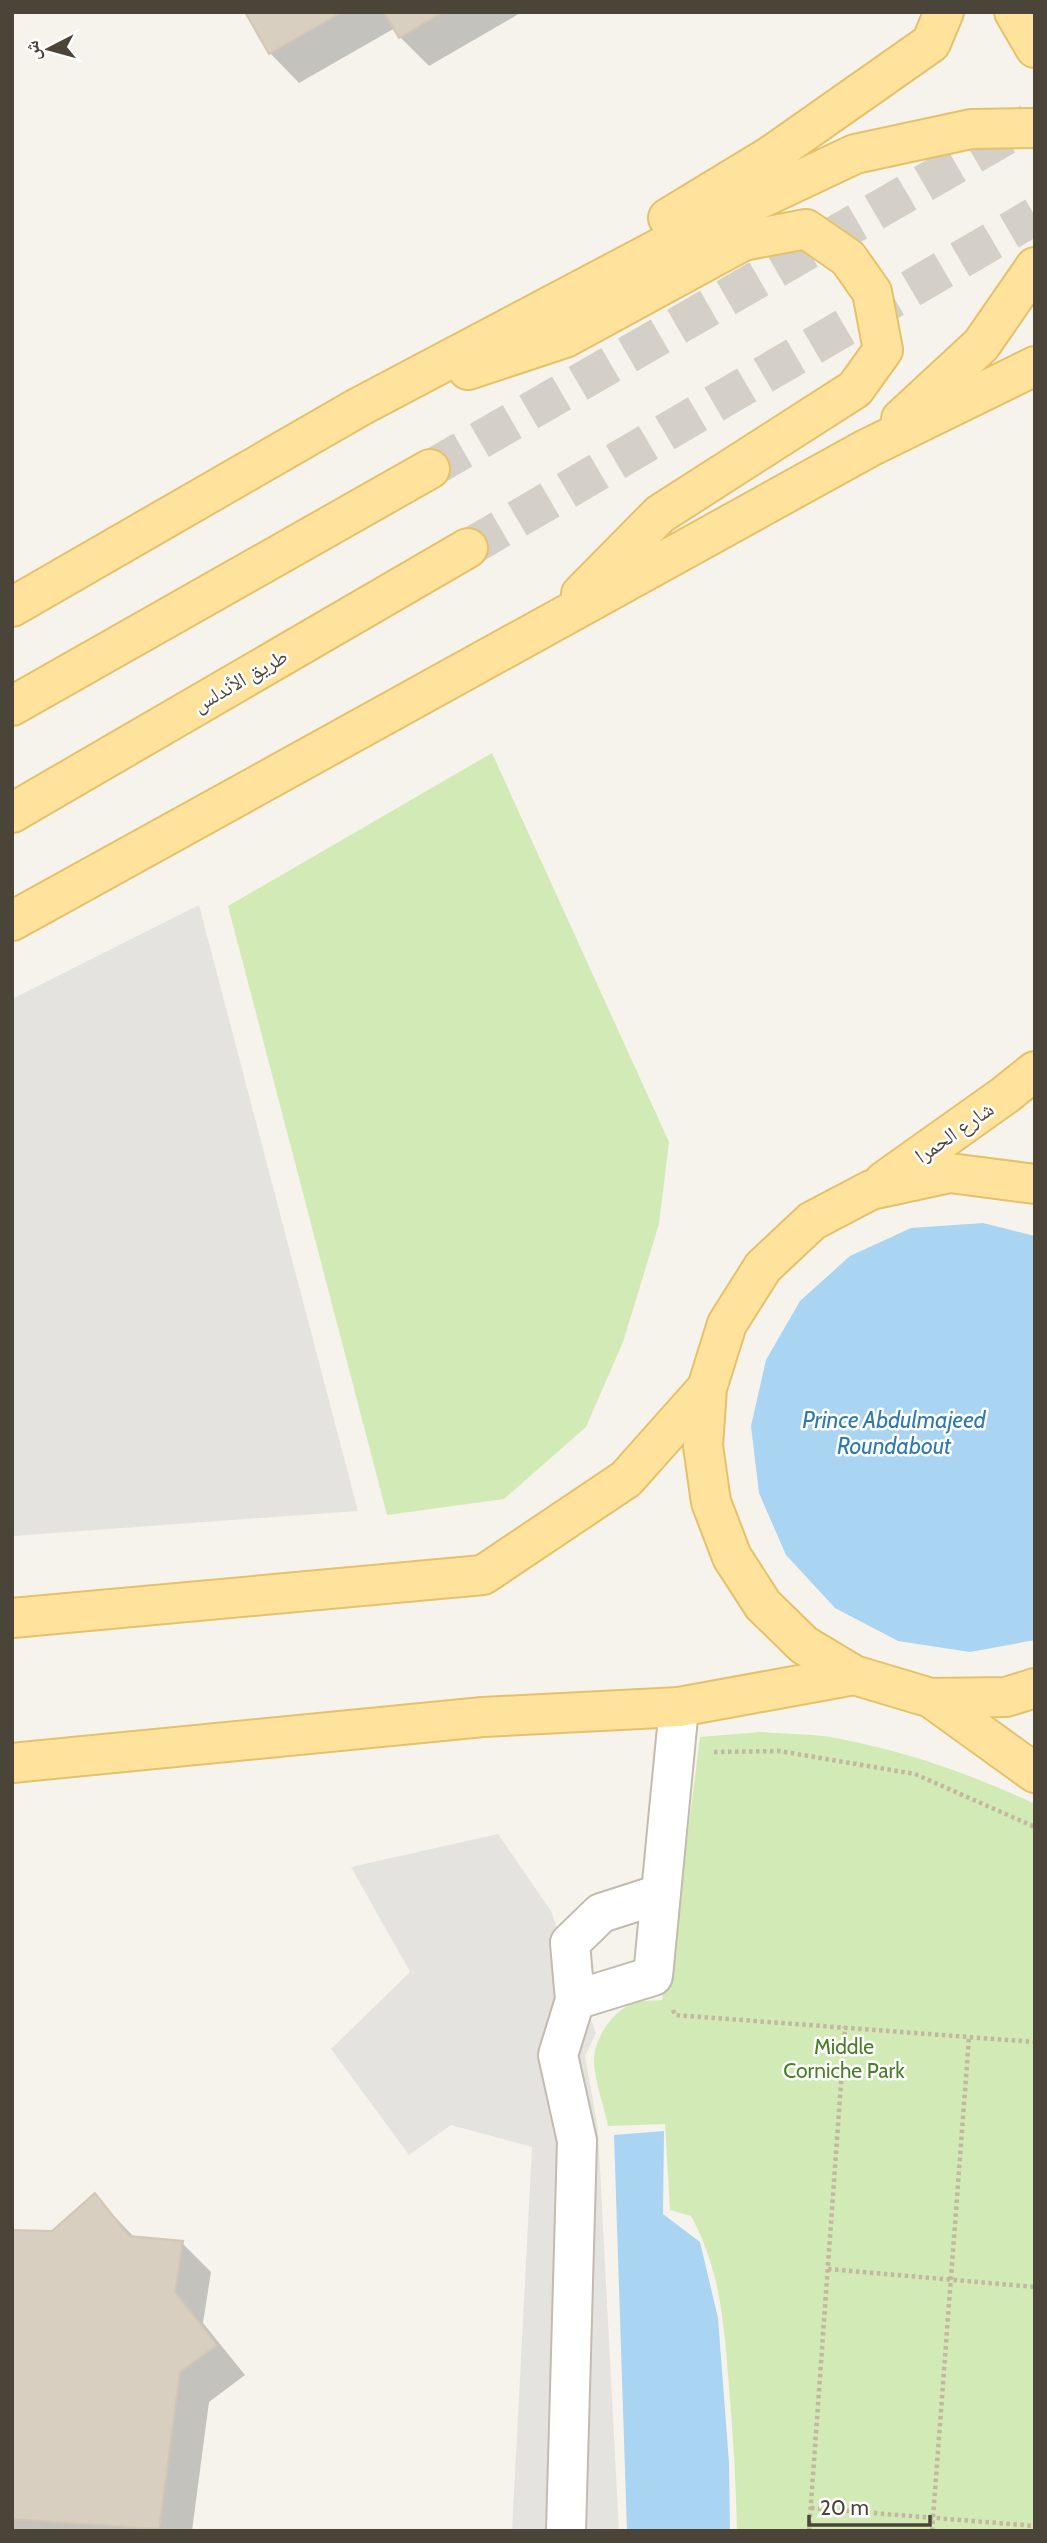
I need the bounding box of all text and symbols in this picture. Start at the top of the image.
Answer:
north arrow [14,14,84,84]
text: ش [20,39,45,62]
street label: طريق الأندلس [188,643,292,718]
street label: شارع الحمرا [910,1096,999,1169]
water label: Prince Abdulmajeed Roundabout [802,1406,987,1460]
park label: Middle Corniche Park [783,2034,905,2083]
scale bar [809,2484,930,2528]
text: 20 m [820,2495,869,2520]

